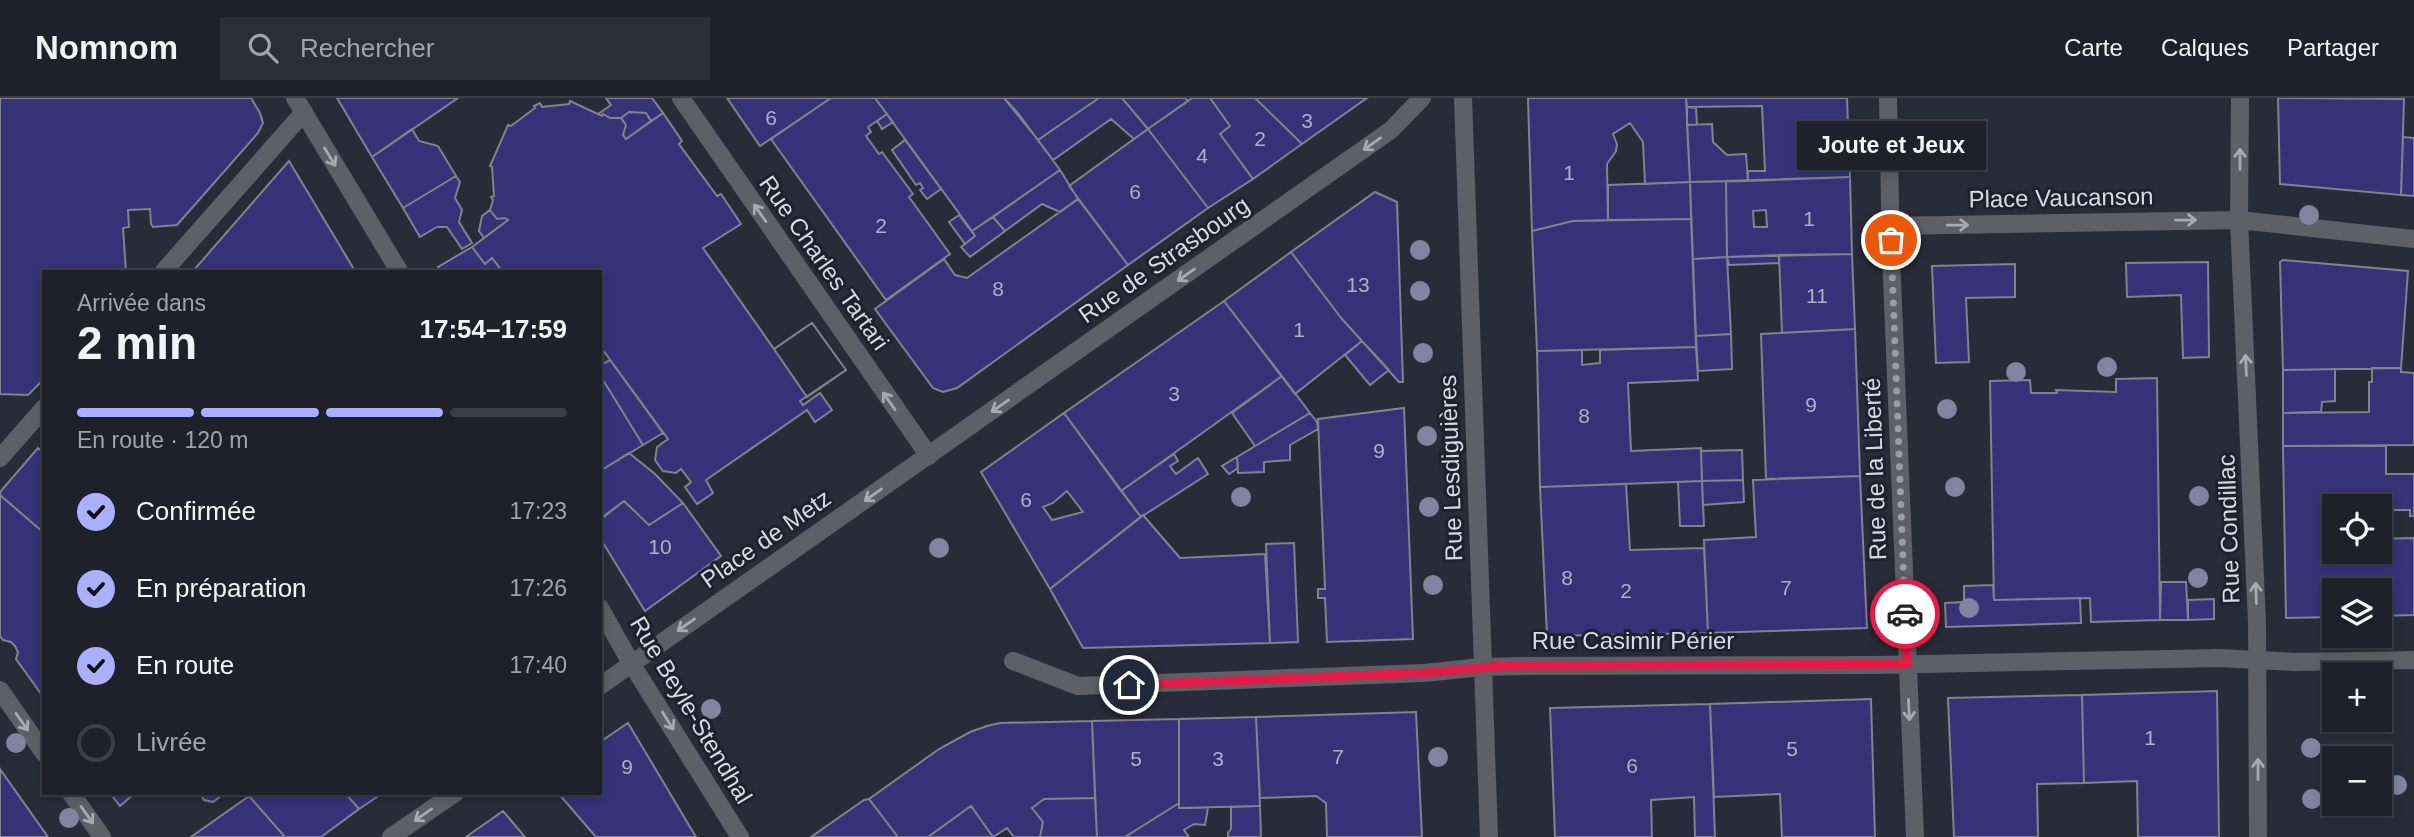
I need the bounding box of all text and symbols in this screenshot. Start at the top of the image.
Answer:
search box [220,17,710,80]
text: Nomnom [35,29,178,66]
icon: search [244,29,282,67]
text: Rechercher [300,33,434,63]
text: Carte [2064,34,2123,61]
text: Calques [2161,34,2249,61]
text: Partager [2287,34,2379,61]
house number: 6 [765,106,777,129]
house number: 3 [1301,109,1313,132]
callout: Joute et Jeux [1797,121,1986,170]
house number: 2 [1254,127,1266,150]
text: Joute et Jeux [1818,132,1965,158]
one-way arrow [1363,137,1382,151]
house number: 4 [1196,144,1208,167]
one-way arrow [323,146,337,166]
one-way arrow [2233,148,2247,171]
house number: 1 [1563,161,1575,184]
street label: Rue Charles Tartari [754,170,895,355]
house number: 6 [1129,180,1141,203]
street label: Place Vaucanson [1968,182,2154,213]
street label: Rue de Strasbourg [1073,191,1254,328]
one-way arrow [753,204,767,223]
house number: 1 [1803,207,1815,230]
pin [1861,210,1921,270]
one-way arrow [2174,213,2197,227]
house number: 2 [875,214,887,237]
one-way arrow [1947,218,1970,232]
icon: bag [1872,221,1910,259]
one-way arrow [1177,268,1196,282]
house number: 13 [1346,273,1370,296]
house number: 8 [992,277,1004,300]
house number: 11 [1806,284,1828,307]
text: Arrivée dans [77,290,206,316]
text: 17:54–17:59 [420,314,567,344]
text: 2 min [77,317,197,369]
house number: 1 [1293,318,1305,341]
one-way arrow [2240,354,2253,377]
street label: Rue Lesdiguières [1434,374,1467,562]
street label: Rue de la Liberté [1858,377,1891,561]
house number: 3 [1168,382,1180,405]
one-way arrow [882,391,896,411]
house number: 9 [1805,393,1817,416]
one-way arrow [991,399,1010,413]
house number: 8 [1578,404,1590,427]
text: En route · 120 m [77,427,248,453]
house number: 9 [1373,439,1385,462]
street label: Rue Condillac [2212,454,2245,604]
street label: Place de Metz [696,484,836,593]
one-way arrow [864,488,883,502]
house number: 6 [1020,488,1032,511]
icon: check [77,493,115,531]
map controls [2322,494,2392,816]
button: locate [2322,494,2392,564]
text: Confirmée [136,496,256,526]
text: 17:23 [509,498,567,524]
house number: 10 [648,535,672,558]
house number: 8 [1561,566,1573,589]
icon: check [77,570,115,608]
text: En préparation [136,573,307,603]
text: 17:26 [509,575,567,601]
house number: 7 [1780,576,1792,599]
button: layers [2322,578,2392,648]
house number: 2 [1620,579,1632,602]
courier [1870,579,1940,649]
one-way arrow [2250,582,2263,605]
icon: car [1886,595,1924,633]
street label: Rue Beyle-Stendhal [625,611,758,808]
one-way arrow [677,618,696,632]
street label: Rue Casimir Périer [1532,627,1734,654]
icon: check [77,647,115,685]
text: En route [136,650,234,680]
text: 17:40 [509,652,567,678]
pin [1099,655,1159,715]
button: + [2322,662,2392,732]
icon: home [1110,666,1148,704]
one-way arrow [1902,698,1915,721]
one-way arrow [661,710,675,730]
one-way arrow [15,712,29,731]
house number: 1 [2144,726,2156,749]
text: Livrée [136,727,207,757]
house number: 5 [1786,737,1798,760]
house number: 7 [1332,745,1344,768]
button: − [2322,746,2392,816]
house number: 5 [1130,747,1142,770]
house number: 3 [1212,747,1224,770]
house number: 6 [1626,754,1638,777]
house number: 9 [621,755,633,778]
one-way arrow [2251,758,2265,781]
one-way arrow [80,805,94,824]
one-way arrow [414,808,433,822]

